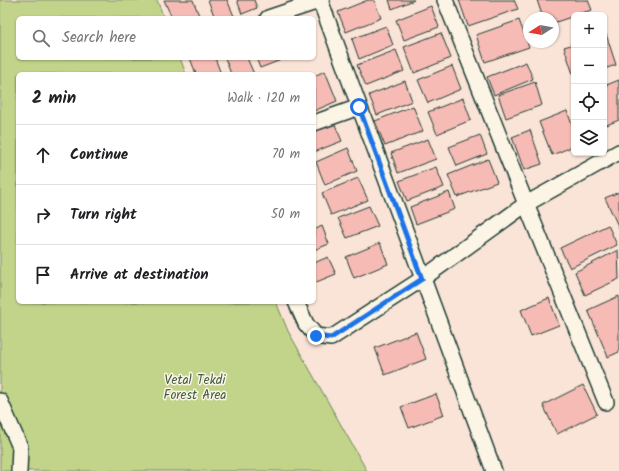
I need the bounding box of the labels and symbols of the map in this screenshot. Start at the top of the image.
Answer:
north arrow [523,12,559,48]
route start [350,98,368,116]
route end [307,327,325,345]
park label: Vetal Tekdi Forest Area [164,370,226,406]

